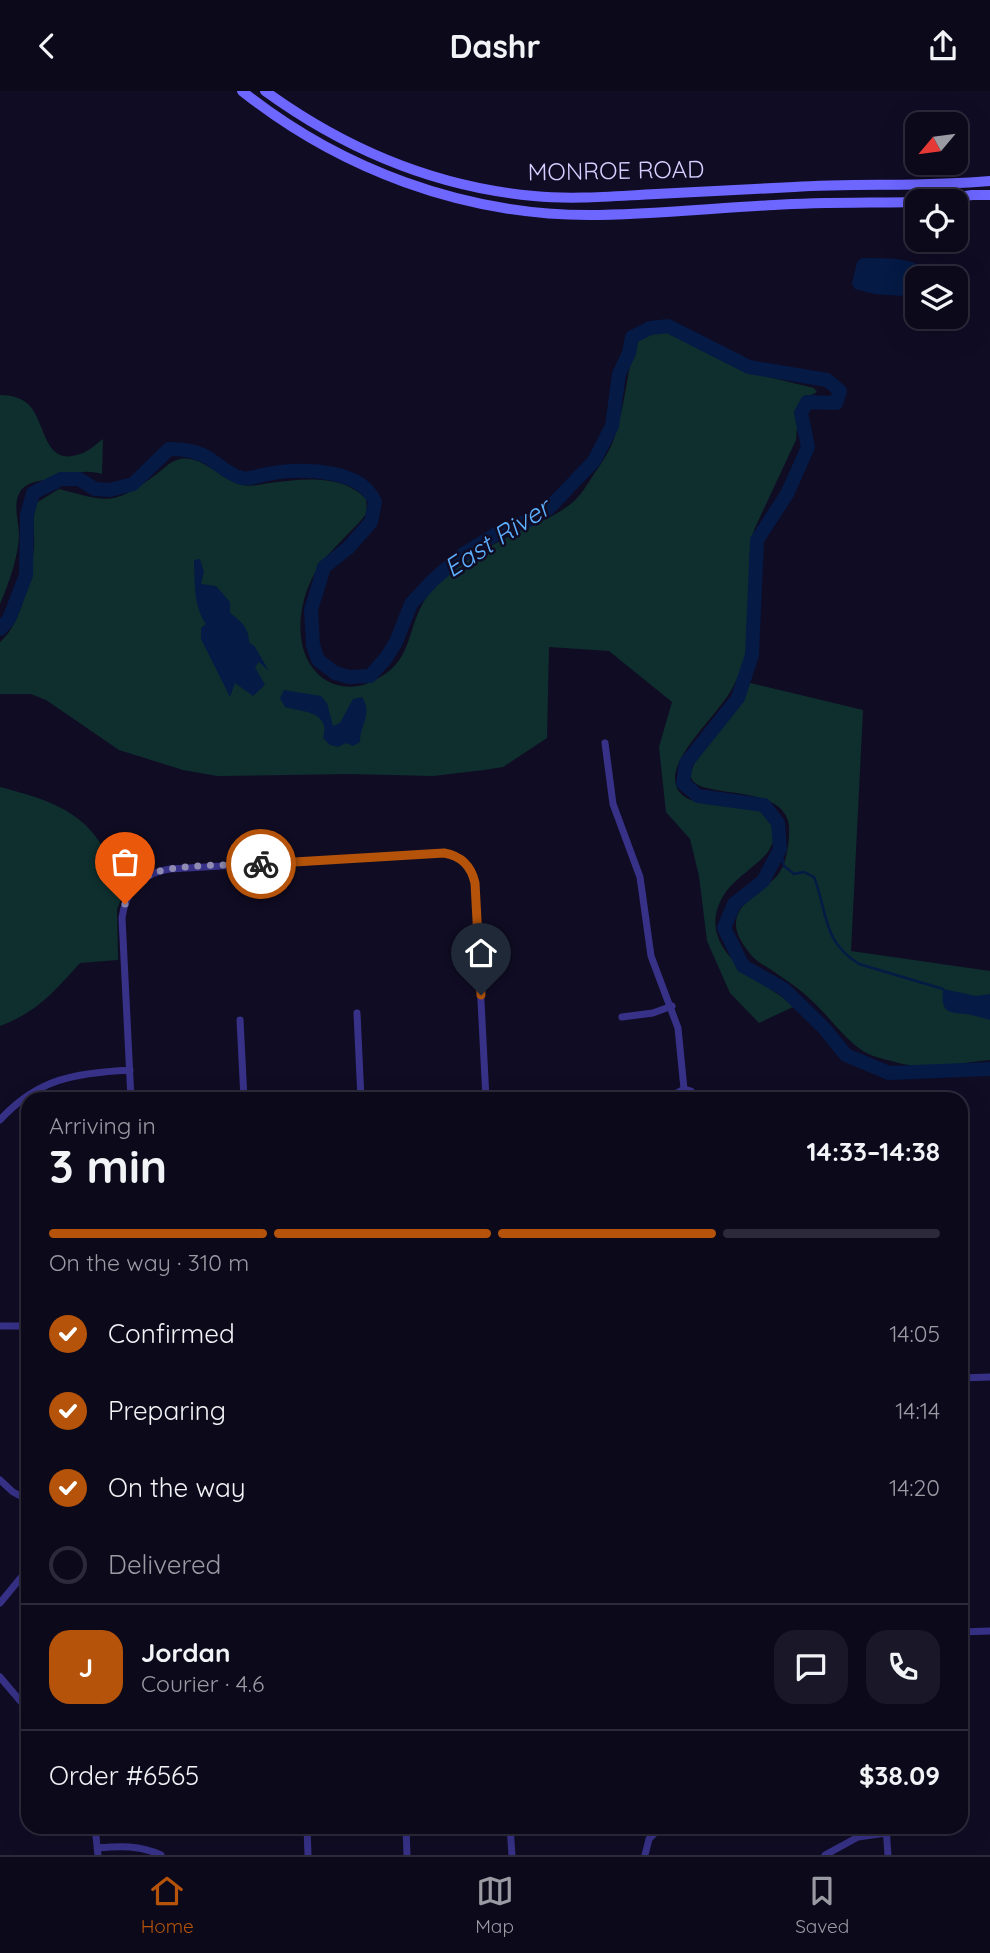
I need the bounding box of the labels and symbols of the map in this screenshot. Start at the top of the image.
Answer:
north arrow [905,112,968,175]
street label: MONROE ROAD [527,153,705,187]
water label: East River [437,489,559,584]
courier [226,829,296,899]
pin [95,832,155,904]
pin [451,923,511,995]

